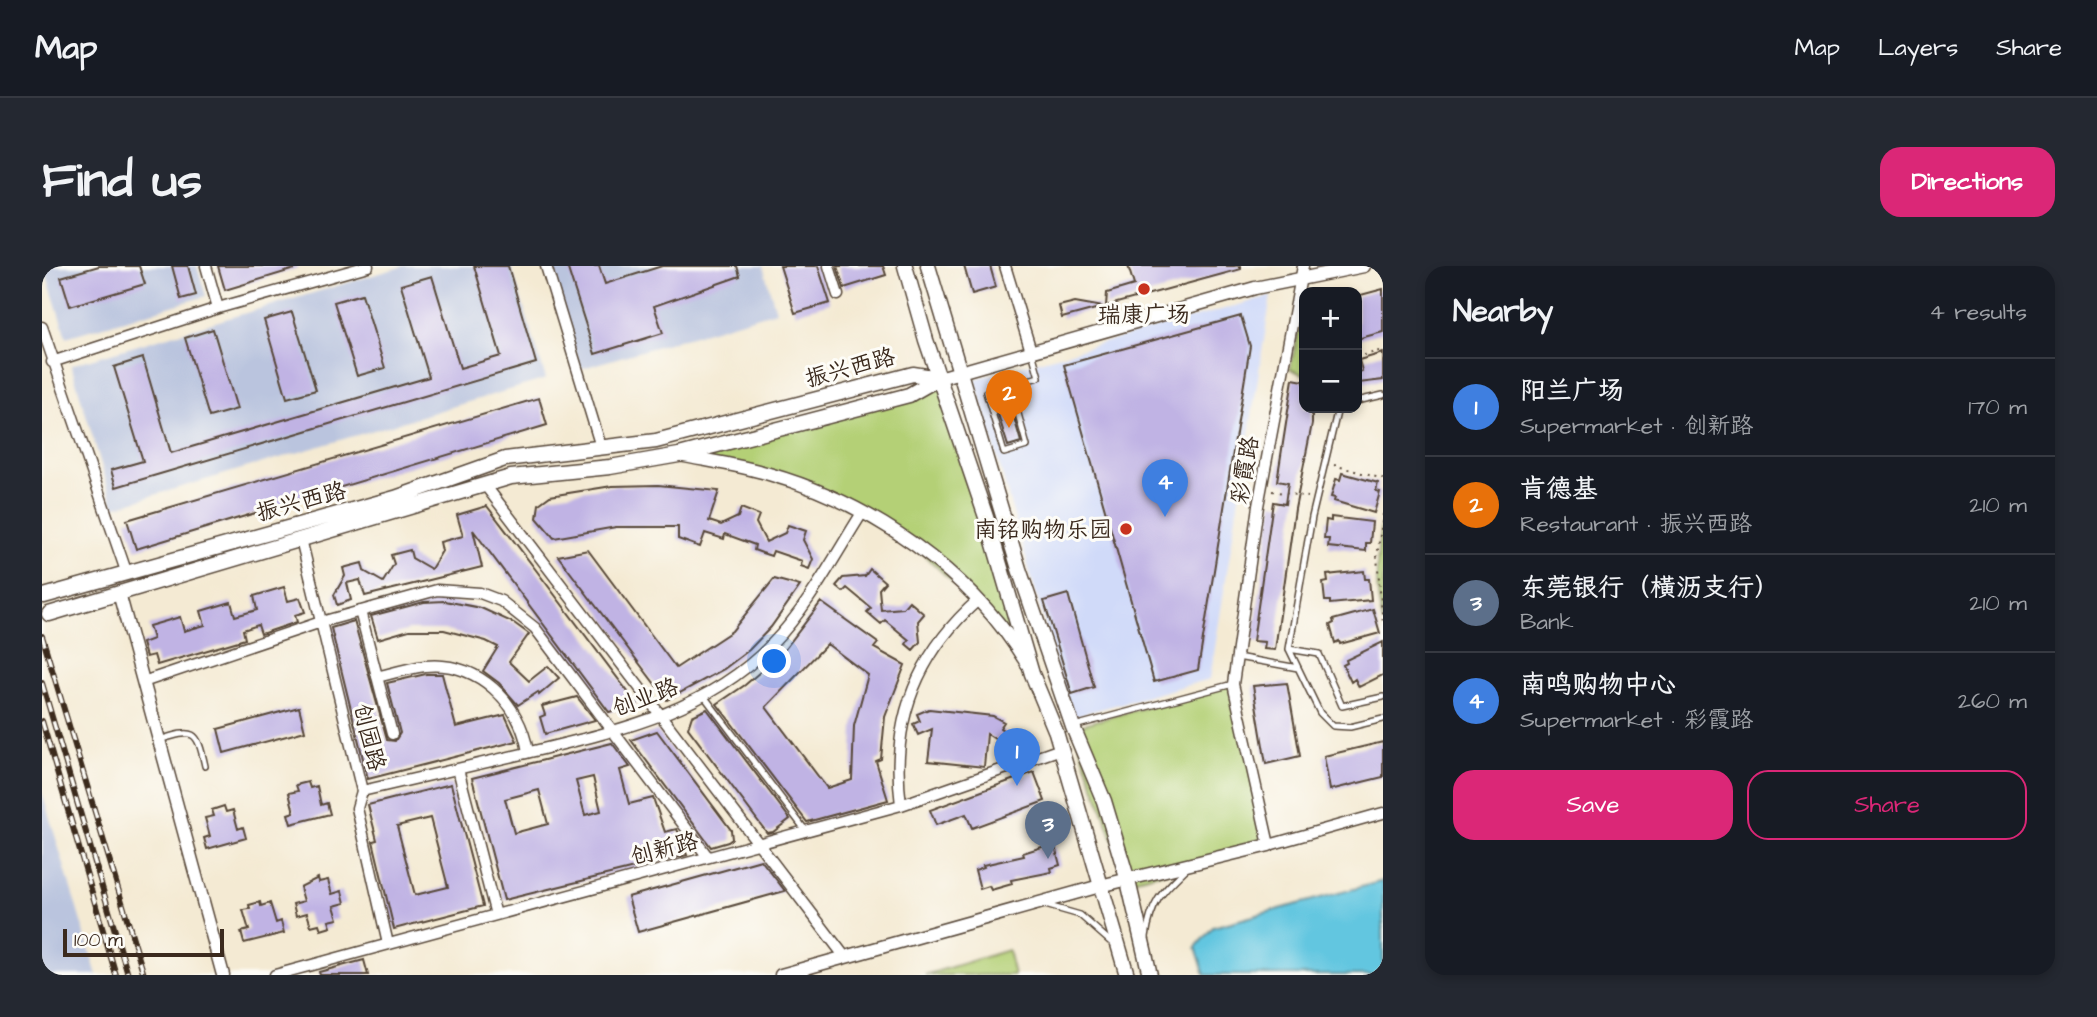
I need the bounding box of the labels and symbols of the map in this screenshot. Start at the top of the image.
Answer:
marker: 瑞康广场 [1136,281,1152,297]
place label: 瑞康广场 [1098,299,1190,331]
street label: 振兴西路 [802,341,899,395]
pin: 2 [986,370,1032,428]
street label: 彩霞路 [1223,433,1267,507]
pin: 4 [1142,459,1188,517]
street label: 振兴西路 [253,475,350,529]
place label: 南铭购物乐园 [974,514,1112,546]
marker: 南铭购物乐园 [1118,521,1134,537]
your location [757,644,791,678]
street label: 创业路 [607,671,683,725]
street label: 创园路 [345,700,393,775]
pin: 1 [994,728,1040,786]
pin: 3 [1025,801,1071,859]
street label: 创新路 [627,825,702,873]
scale bar [63,926,224,958]

